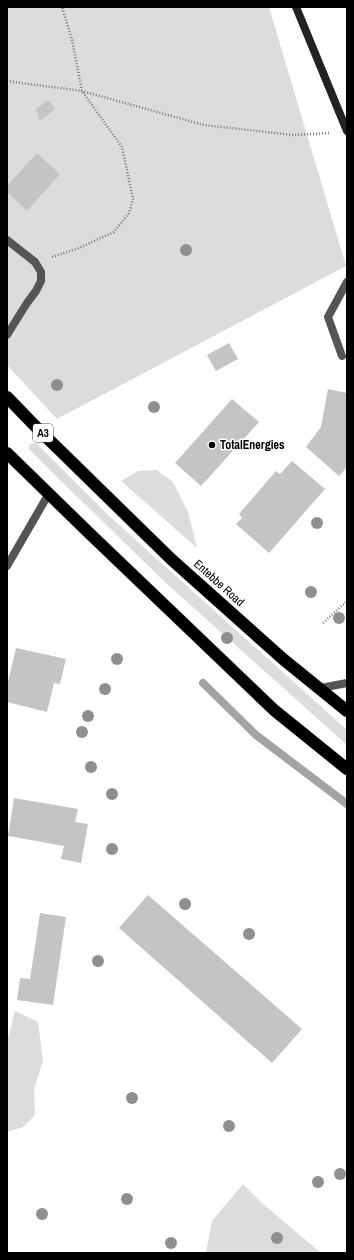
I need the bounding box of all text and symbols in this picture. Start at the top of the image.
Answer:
road number: A3 [33,424,53,442]
place label: TotalEnergies [220,437,285,453]
marker: TotalEnergies [207,440,217,450]
street label: Entebbe Road [190,556,248,610]

